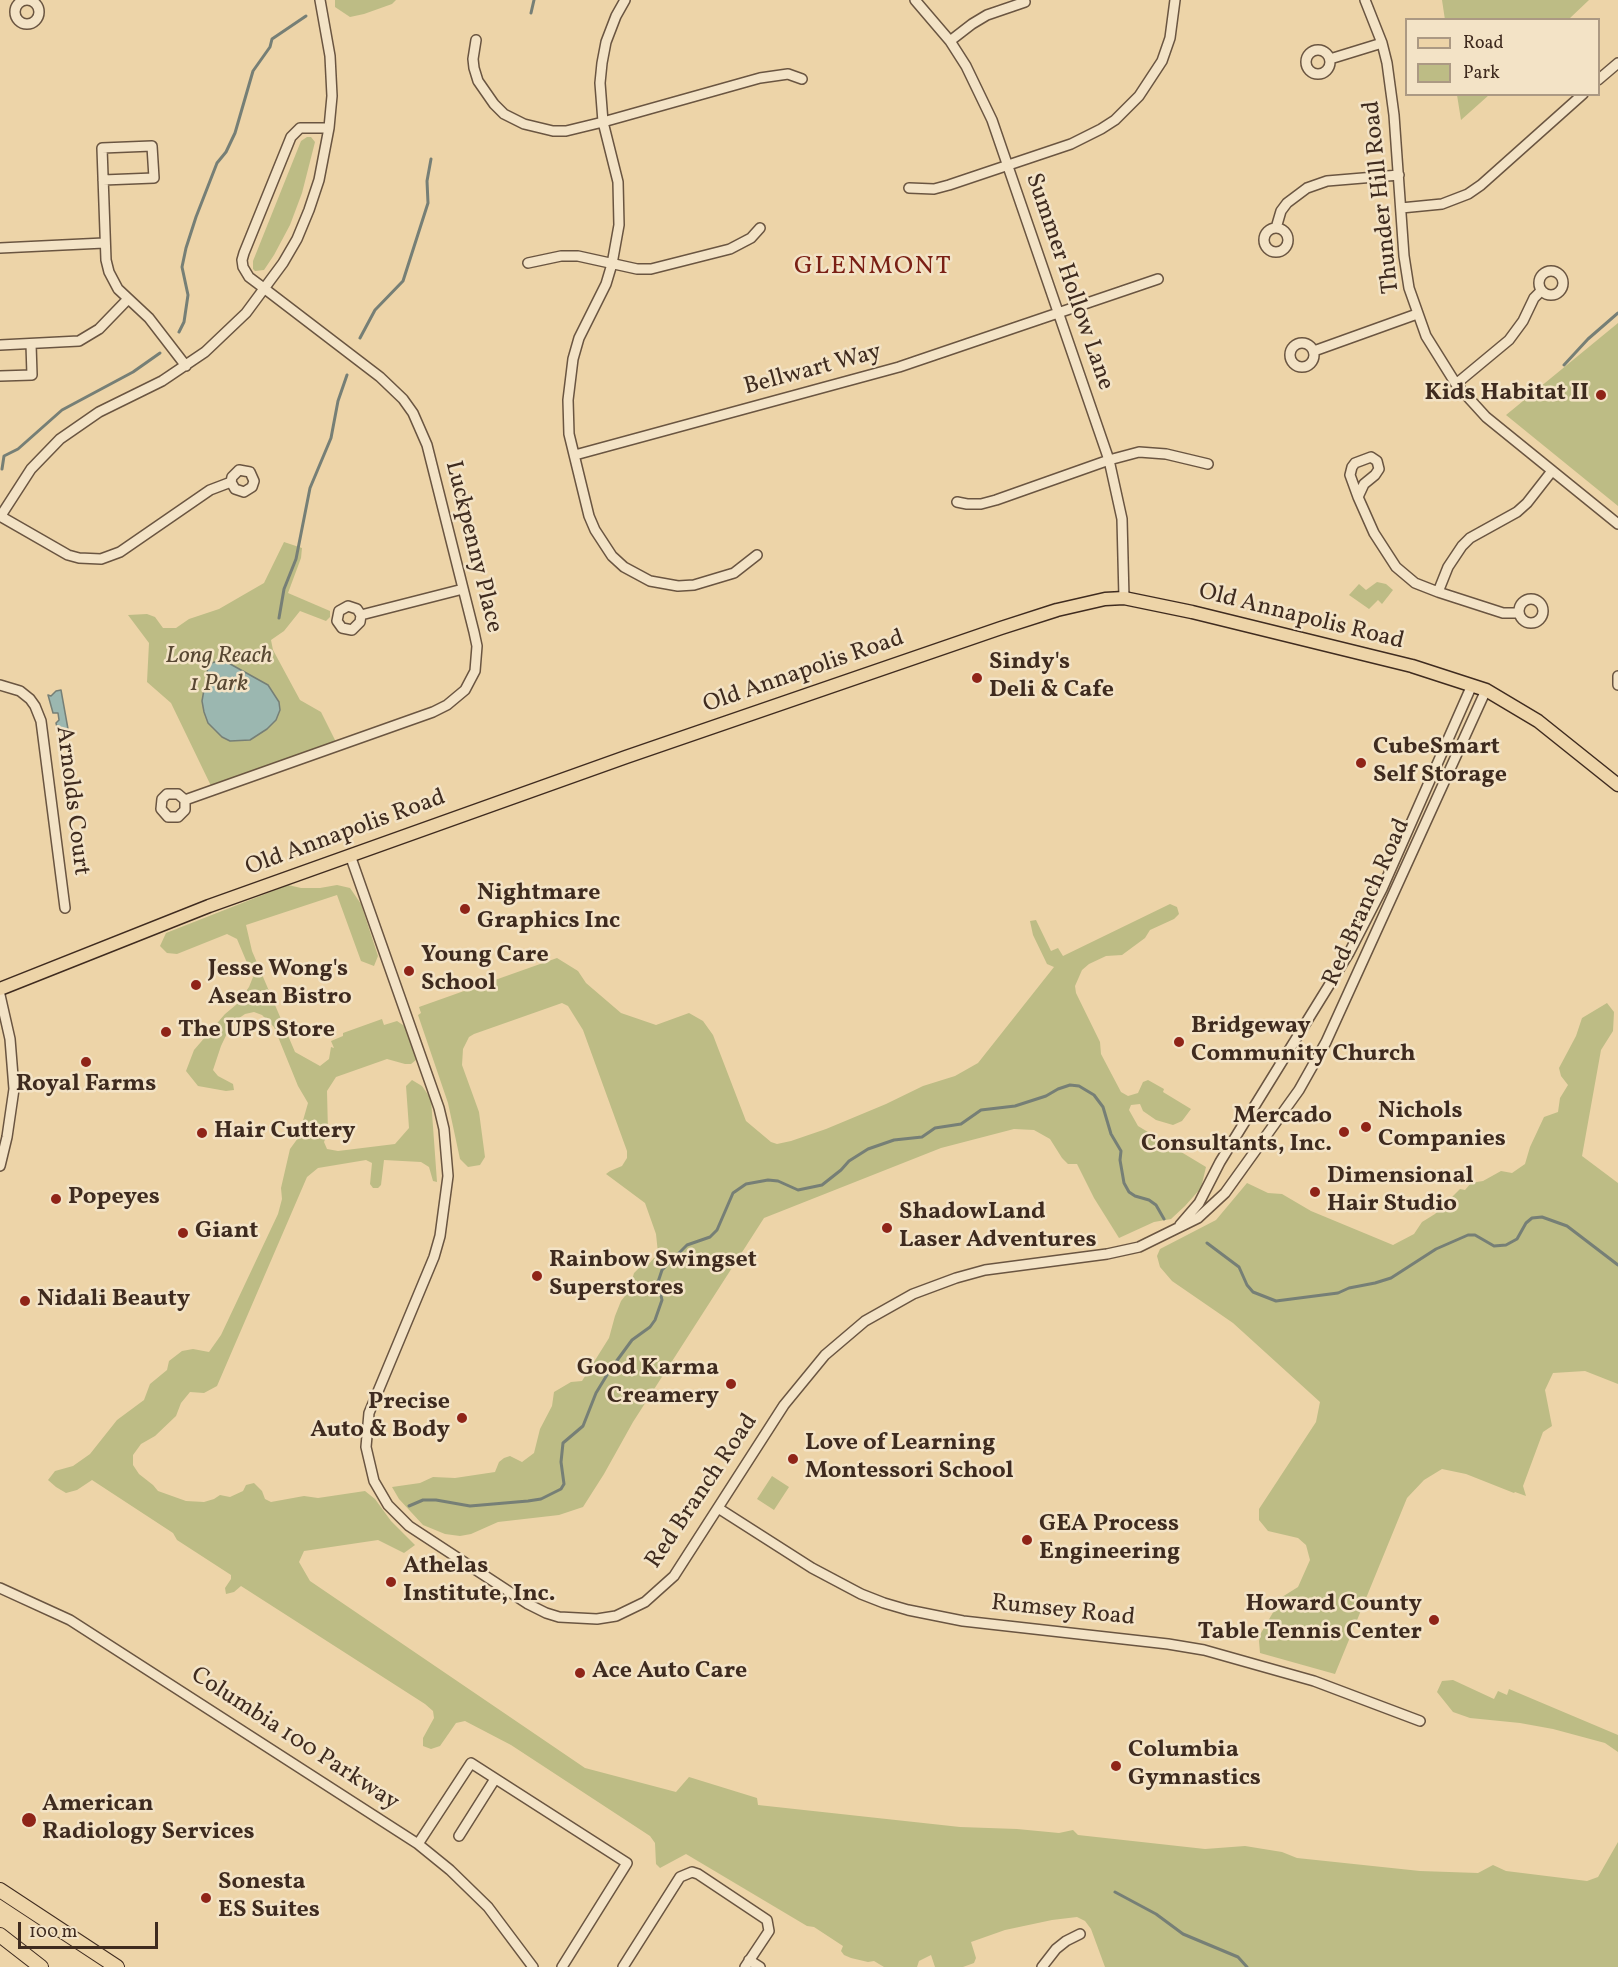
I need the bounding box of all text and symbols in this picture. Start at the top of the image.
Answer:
legend [1405,18,1600,96]
text: Road [1463,31,1504,56]
text: Park [1463,61,1500,86]
street label: Thunder Hill Road [1359,99,1407,295]
street label: Summer Hollow Lane [1017,170,1119,394]
district label: GLENMONT [794,252,952,284]
street label: Bellwart Way [741,339,885,403]
place label: Kids Habitat II [1424,381,1589,409]
marker: Kids Habitat II [1594,388,1608,402]
street label: Luckpenny Place [437,458,507,636]
street label: Old Annapolis Road [1195,579,1407,657]
street label: Old Annapolis Road [700,625,908,721]
park label: Long Reach 1 Park [166,644,272,700]
place label: Sindy's Deli & Cafe [989,650,1114,706]
marker: Sindy's Deli & Cafe [970,671,984,685]
street label: Arnolds Court [48,725,94,877]
place label: CubeSmart Self Storage [1373,735,1507,791]
marker: CubeSmart Self Storage [1354,756,1368,770]
street label: Old Annapolis Road [242,784,450,884]
street label: Red Branch Road [1318,815,1418,991]
place label: Nightmare Graphics Inc [477,881,620,937]
marker: Nightmare Graphics Inc [458,902,472,916]
place label: Young Care School [421,943,549,999]
place label: Jesse Wong's Asean Bistro [208,957,352,1013]
marker: Young Care School [402,964,416,978]
marker: Jesse Wong's Asean Bistro [189,978,203,992]
place label: Bridgeway Community Church [1191,1014,1416,1070]
place label: The UPS Store [178,1018,335,1046]
marker: The UPS Store [159,1025,173,1039]
marker: Bridgeway Community Church [1172,1035,1186,1049]
marker: Royal Farms [79,1055,93,1069]
place label: Royal Farms [16,1072,156,1100]
place label: Nichols Companies [1378,1099,1506,1155]
place label: Mercado Consultants, Inc. [1141,1104,1332,1160]
place label: Hair Cuttery [214,1119,355,1147]
marker: Nichols Companies [1359,1120,1373,1134]
marker: Mercado Consultants, Inc. [1337,1125,1351,1139]
marker: Hair Cuttery [195,1126,209,1140]
place label: Dimensional Hair Studio [1327,1164,1474,1220]
place label: Popeyes [68,1185,160,1213]
marker: Dimensional Hair Studio [1308,1185,1322,1199]
marker: Popeyes [49,1192,63,1206]
place label: ShadowLand Laser Adventures [899,1200,1096,1256]
place label: Giant [195,1219,258,1247]
marker: ShadowLand Laser Adventures [880,1221,894,1235]
marker: Giant [176,1226,190,1240]
place label: Rainbow Swingset Superstores [549,1248,757,1304]
marker: Rainbow Swingset Superstores [530,1269,544,1283]
place label: Nidali Beauty [37,1287,190,1315]
marker: Nidali Beauty [18,1294,32,1308]
place label: Good Karma Creamery [577,1356,719,1412]
marker: Good Karma Creamery [724,1377,738,1391]
place label: Precise Auto & Body [310,1390,450,1446]
street label: Red Branch Road [641,1409,765,1575]
marker: Precise Auto & Body [455,1411,469,1425]
place label: Love of Learning Montessori School [805,1431,1014,1487]
marker: Love of Learning Montessori School [786,1452,800,1466]
place label: GEA Process Engineering [1039,1512,1180,1568]
marker: GEA Process Engineering [1020,1533,1034,1547]
place label: Athelas Institute, Inc. [403,1554,555,1610]
marker: Athelas Institute, Inc. [384,1575,398,1589]
street label: Rumsey Road [990,1590,1136,1634]
place label: Howard County Table Tennis Center [1198,1592,1422,1648]
marker: Howard County Table Tennis Center [1427,1613,1441,1627]
place label: Ace Auto Care [592,1659,747,1687]
street label: Columbia 100 Parkway [184,1662,404,1818]
marker: Ace Auto Care [573,1666,587,1680]
place label: Columbia Gymnastics [1128,1738,1261,1794]
marker: Columbia Gymnastics [1109,1759,1123,1773]
place label: American Radiology Services [42,1792,255,1848]
marker: American Radiology Services [20,1811,38,1829]
place label: Sonesta ES Suites [218,1870,320,1926]
marker: Sonesta ES Suites [199,1891,213,1905]
scale bar [21,1910,160,1948]
text: 100 m [29,1920,78,1945]

